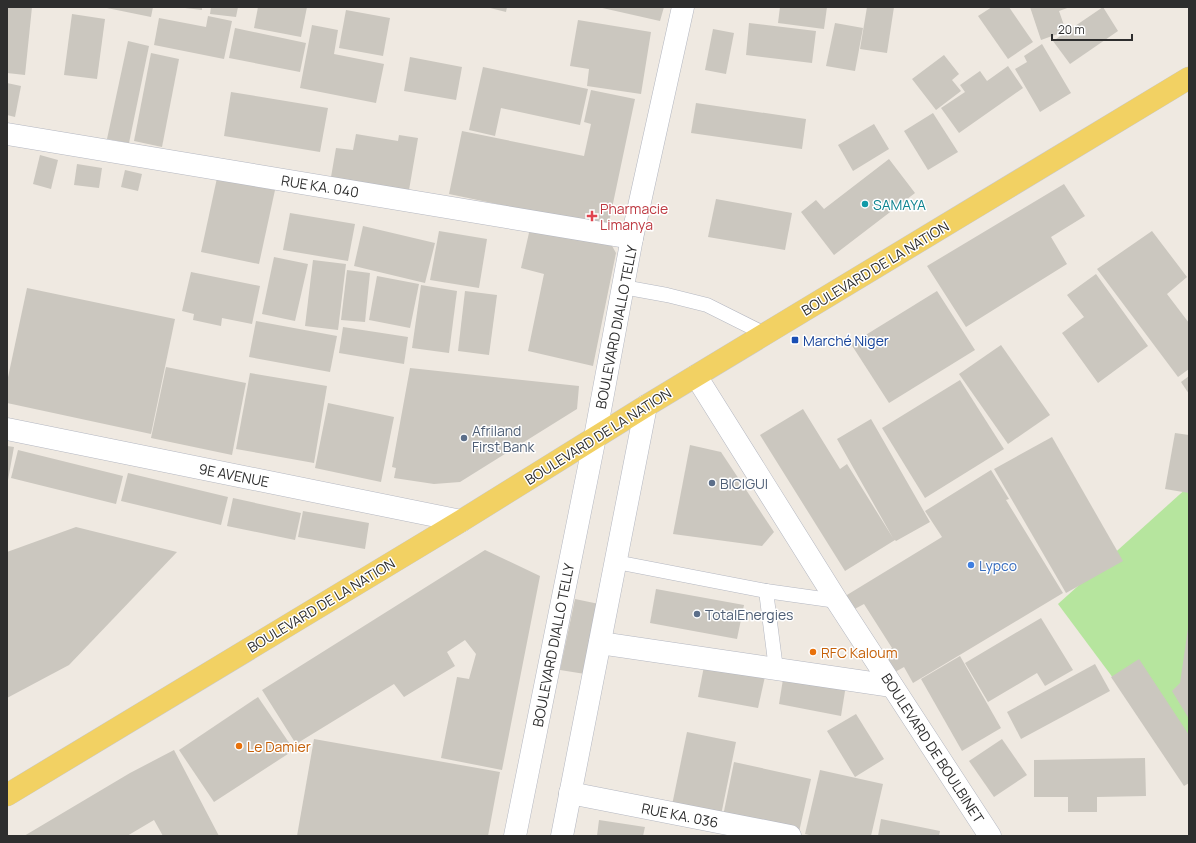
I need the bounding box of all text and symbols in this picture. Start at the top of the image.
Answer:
scale bar [1052,16,1132,42]
text: 20 m [1058,21,1085,38]
street label: RUE KA. 040 [280,170,360,202]
place label: SAMAYA [873,195,926,214]
place label: Pharmacie Limanya [600,199,668,234]
marker: SAMAYA [860,199,870,209]
marker: Pharmacie Limanya [587,211,597,221]
street label: BOULEVARD DE LA NATION [798,216,952,320]
street label: BOULEVARD DIALLO TELLY [591,243,641,411]
place label: Marché Niger [803,331,889,350]
marker: Marché Niger [790,335,800,345]
street label: BOULEVARD DE LA NATION [521,383,675,489]
place label: Afriland First Bank [472,421,536,456]
marker: Afriland First Bank [459,433,469,443]
street label: 9E AVENUE [197,459,271,491]
place label: BICIGUI [720,474,768,493]
marker: BICIGUI [707,478,717,488]
street label: BOULEVARD DE LA NATION [244,553,398,657]
place label: Lypco [979,556,1017,575]
marker: Lypco [966,560,976,570]
street label: BOULEVARD DIALLO TELLY [528,561,578,729]
place label: TotalEnergies [705,605,793,624]
marker: TotalEnergies [692,609,702,619]
place label: RFC Kaloum [821,643,898,662]
marker: RFC Kaloum [808,647,818,657]
street label: BOULEVARD DE BOULBINET [877,670,989,827]
place label: Le Damier [247,737,311,756]
marker: Le Damier [234,741,244,751]
street label: RUE KA. 036 [640,798,720,832]

